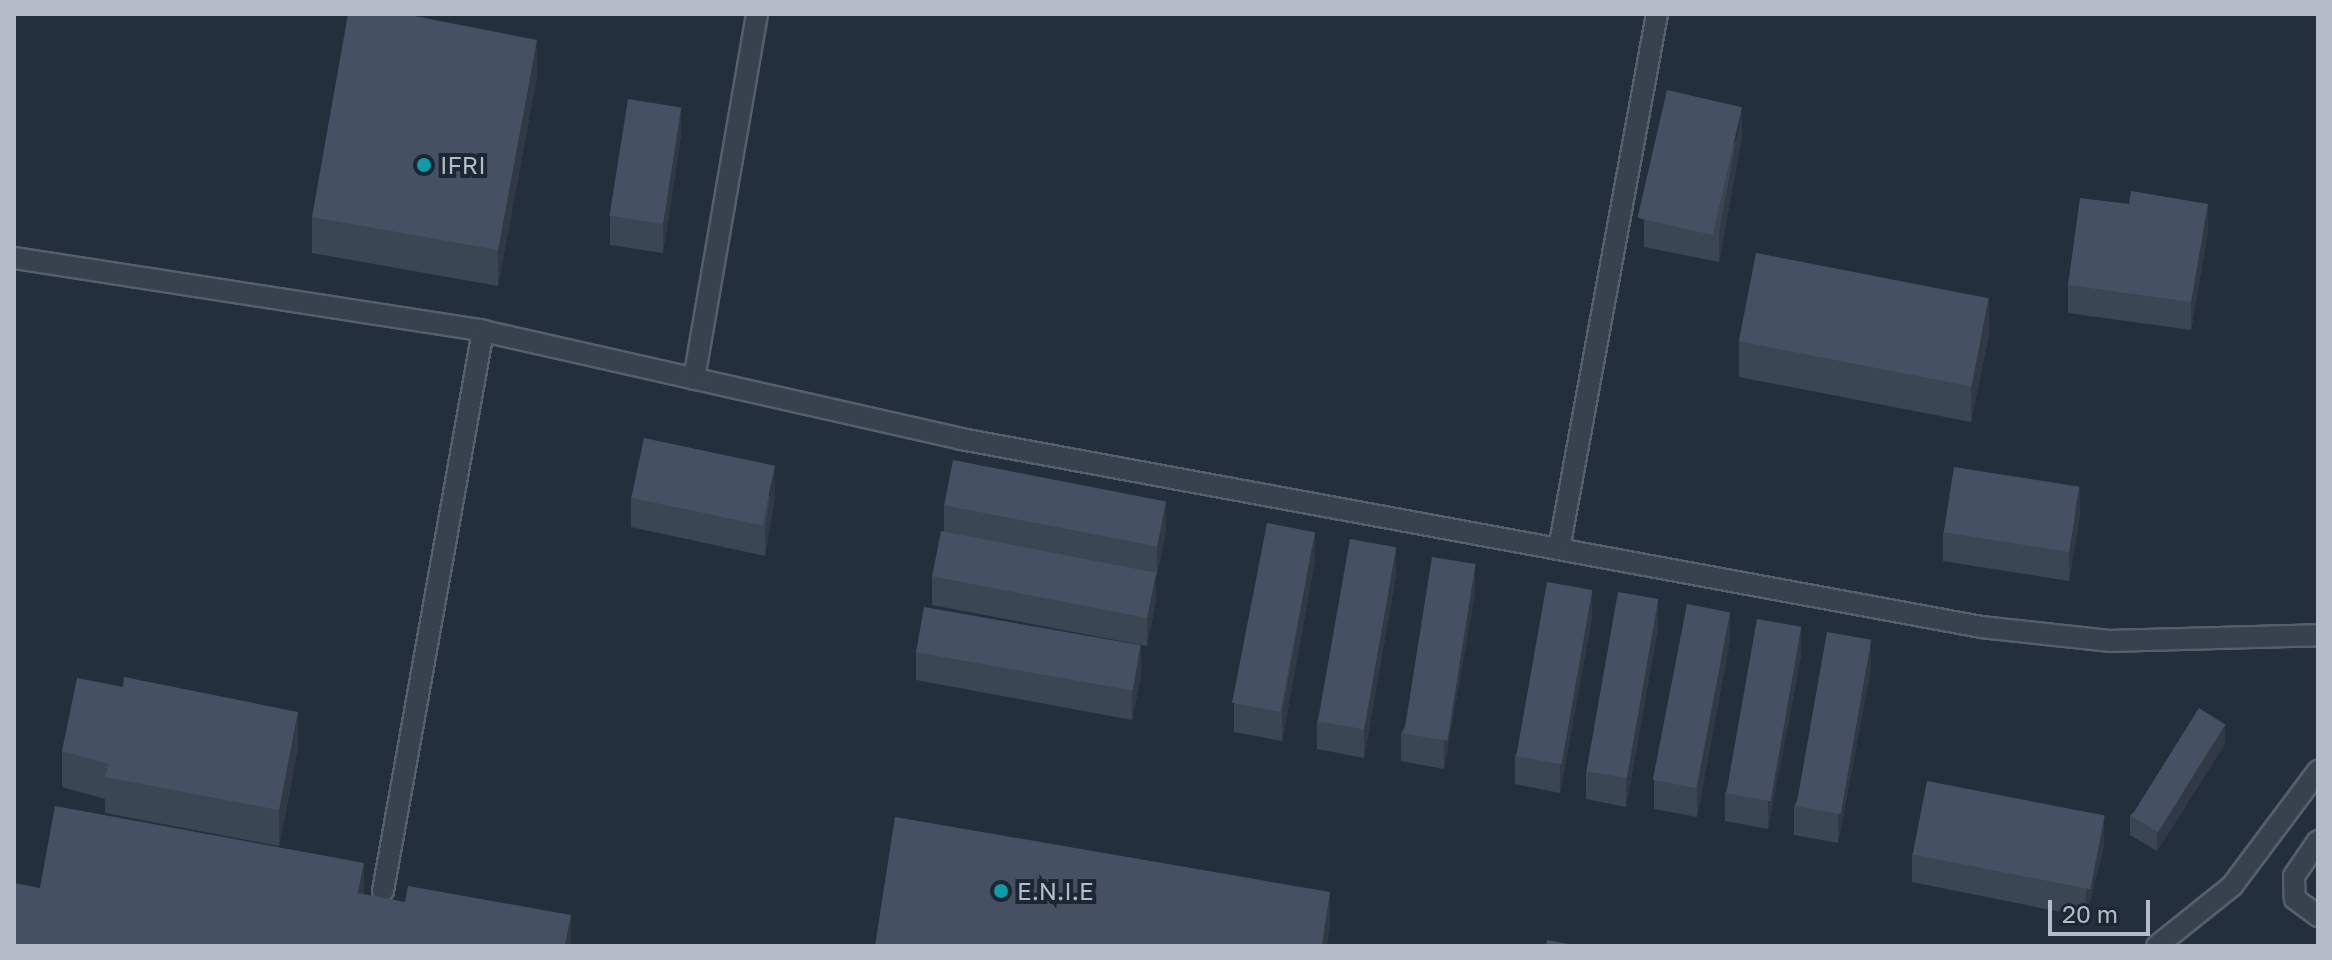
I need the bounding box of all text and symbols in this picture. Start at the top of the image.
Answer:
place label: IFRI [440,151,486,179]
marker: IFRI [415,156,433,174]
place label: E.N.I.E [1017,877,1094,905]
marker: E.N.I.E [992,882,1010,900]
scale bar [2052,884,2154,934]
text: 20 m [2062,899,2118,928]

